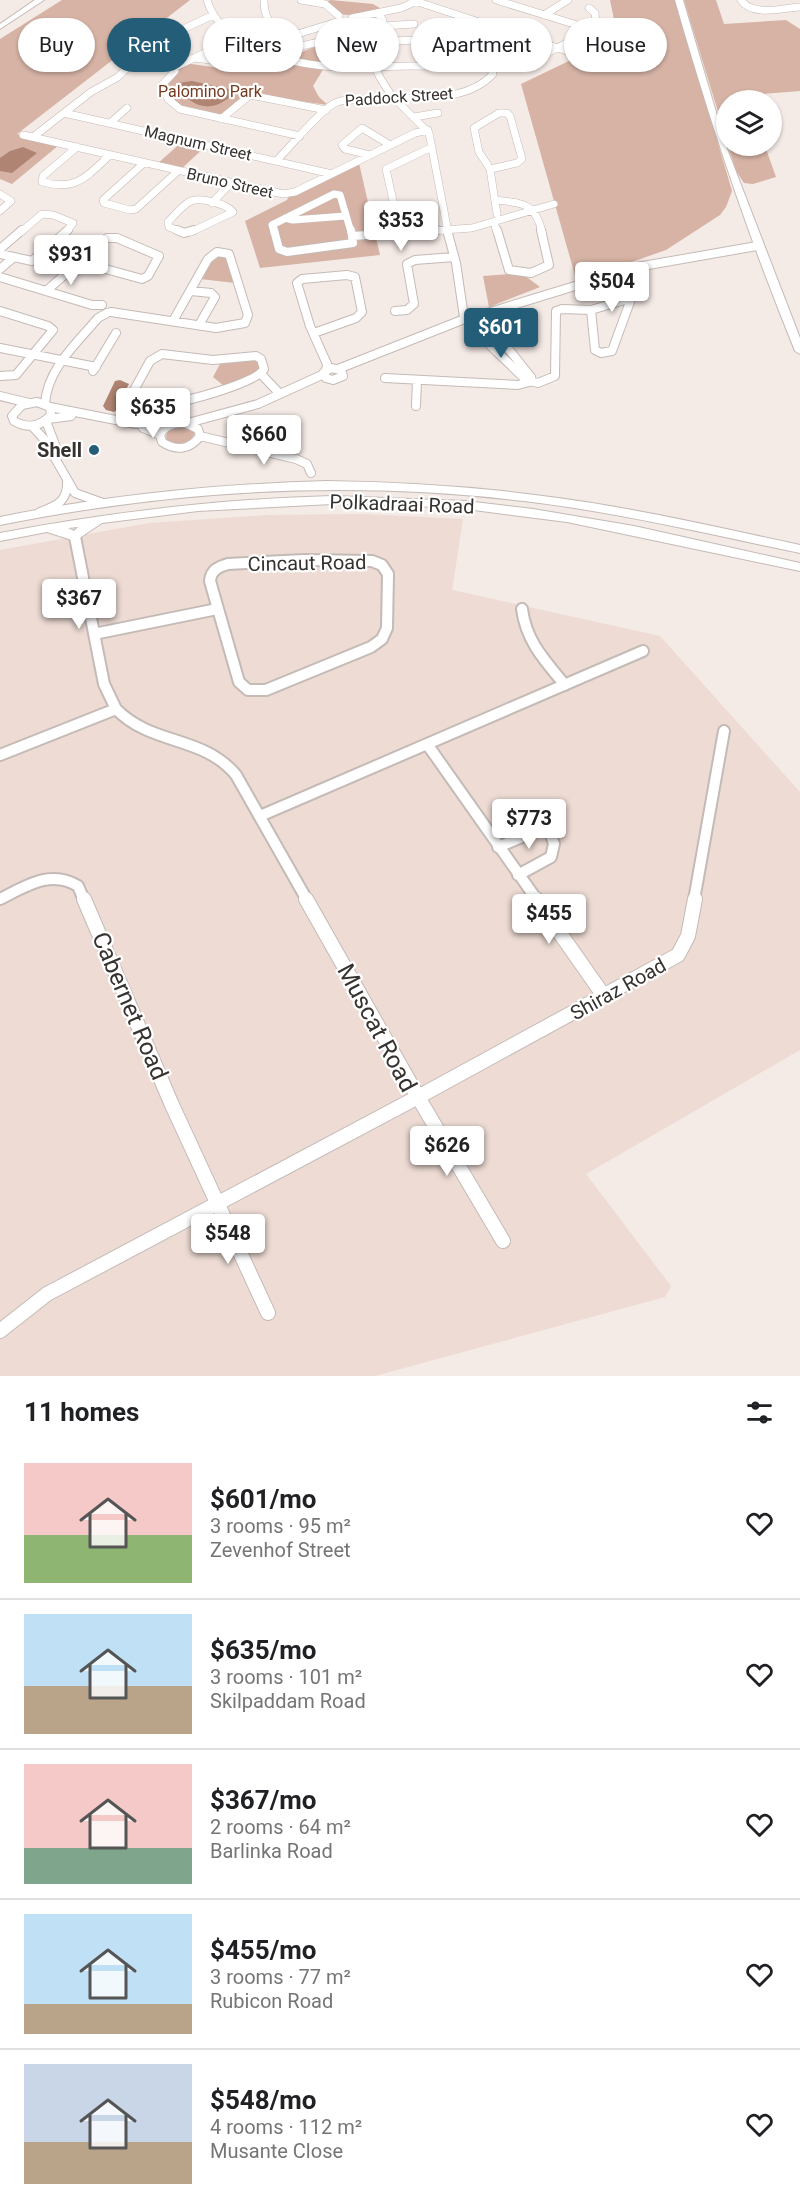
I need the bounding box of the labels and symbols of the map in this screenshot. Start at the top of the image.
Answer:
park label: Palomino Park [158,82,263,101]
street label: Paddock Street [344,84,454,110]
street label: Magnum Street [143,121,253,165]
street label: Bruno Street [185,164,275,202]
pin: $353 [365,201,437,252]
pin: $931 [35,235,107,286]
pin: $504 [576,262,648,313]
pin: $601 [465,308,537,359]
pin: $635 [117,388,189,439]
pin: $660 [228,415,300,466]
place label: Shell [37,438,82,462]
marker: Shell [87,443,101,457]
street label: Polkadraai Road [329,489,475,519]
street label: Cincaut Road [247,550,367,576]
pin: $367 [43,579,115,630]
pin: $773 [493,799,565,850]
pin: $455 [513,894,585,945]
street label: Cabernet Road [86,928,174,1084]
street label: Shiraz Road [566,953,670,1025]
street label: Muscat Road [332,959,422,1097]
pin: $626 [411,1126,483,1177]
pin: $548 [192,1214,264,1265]

